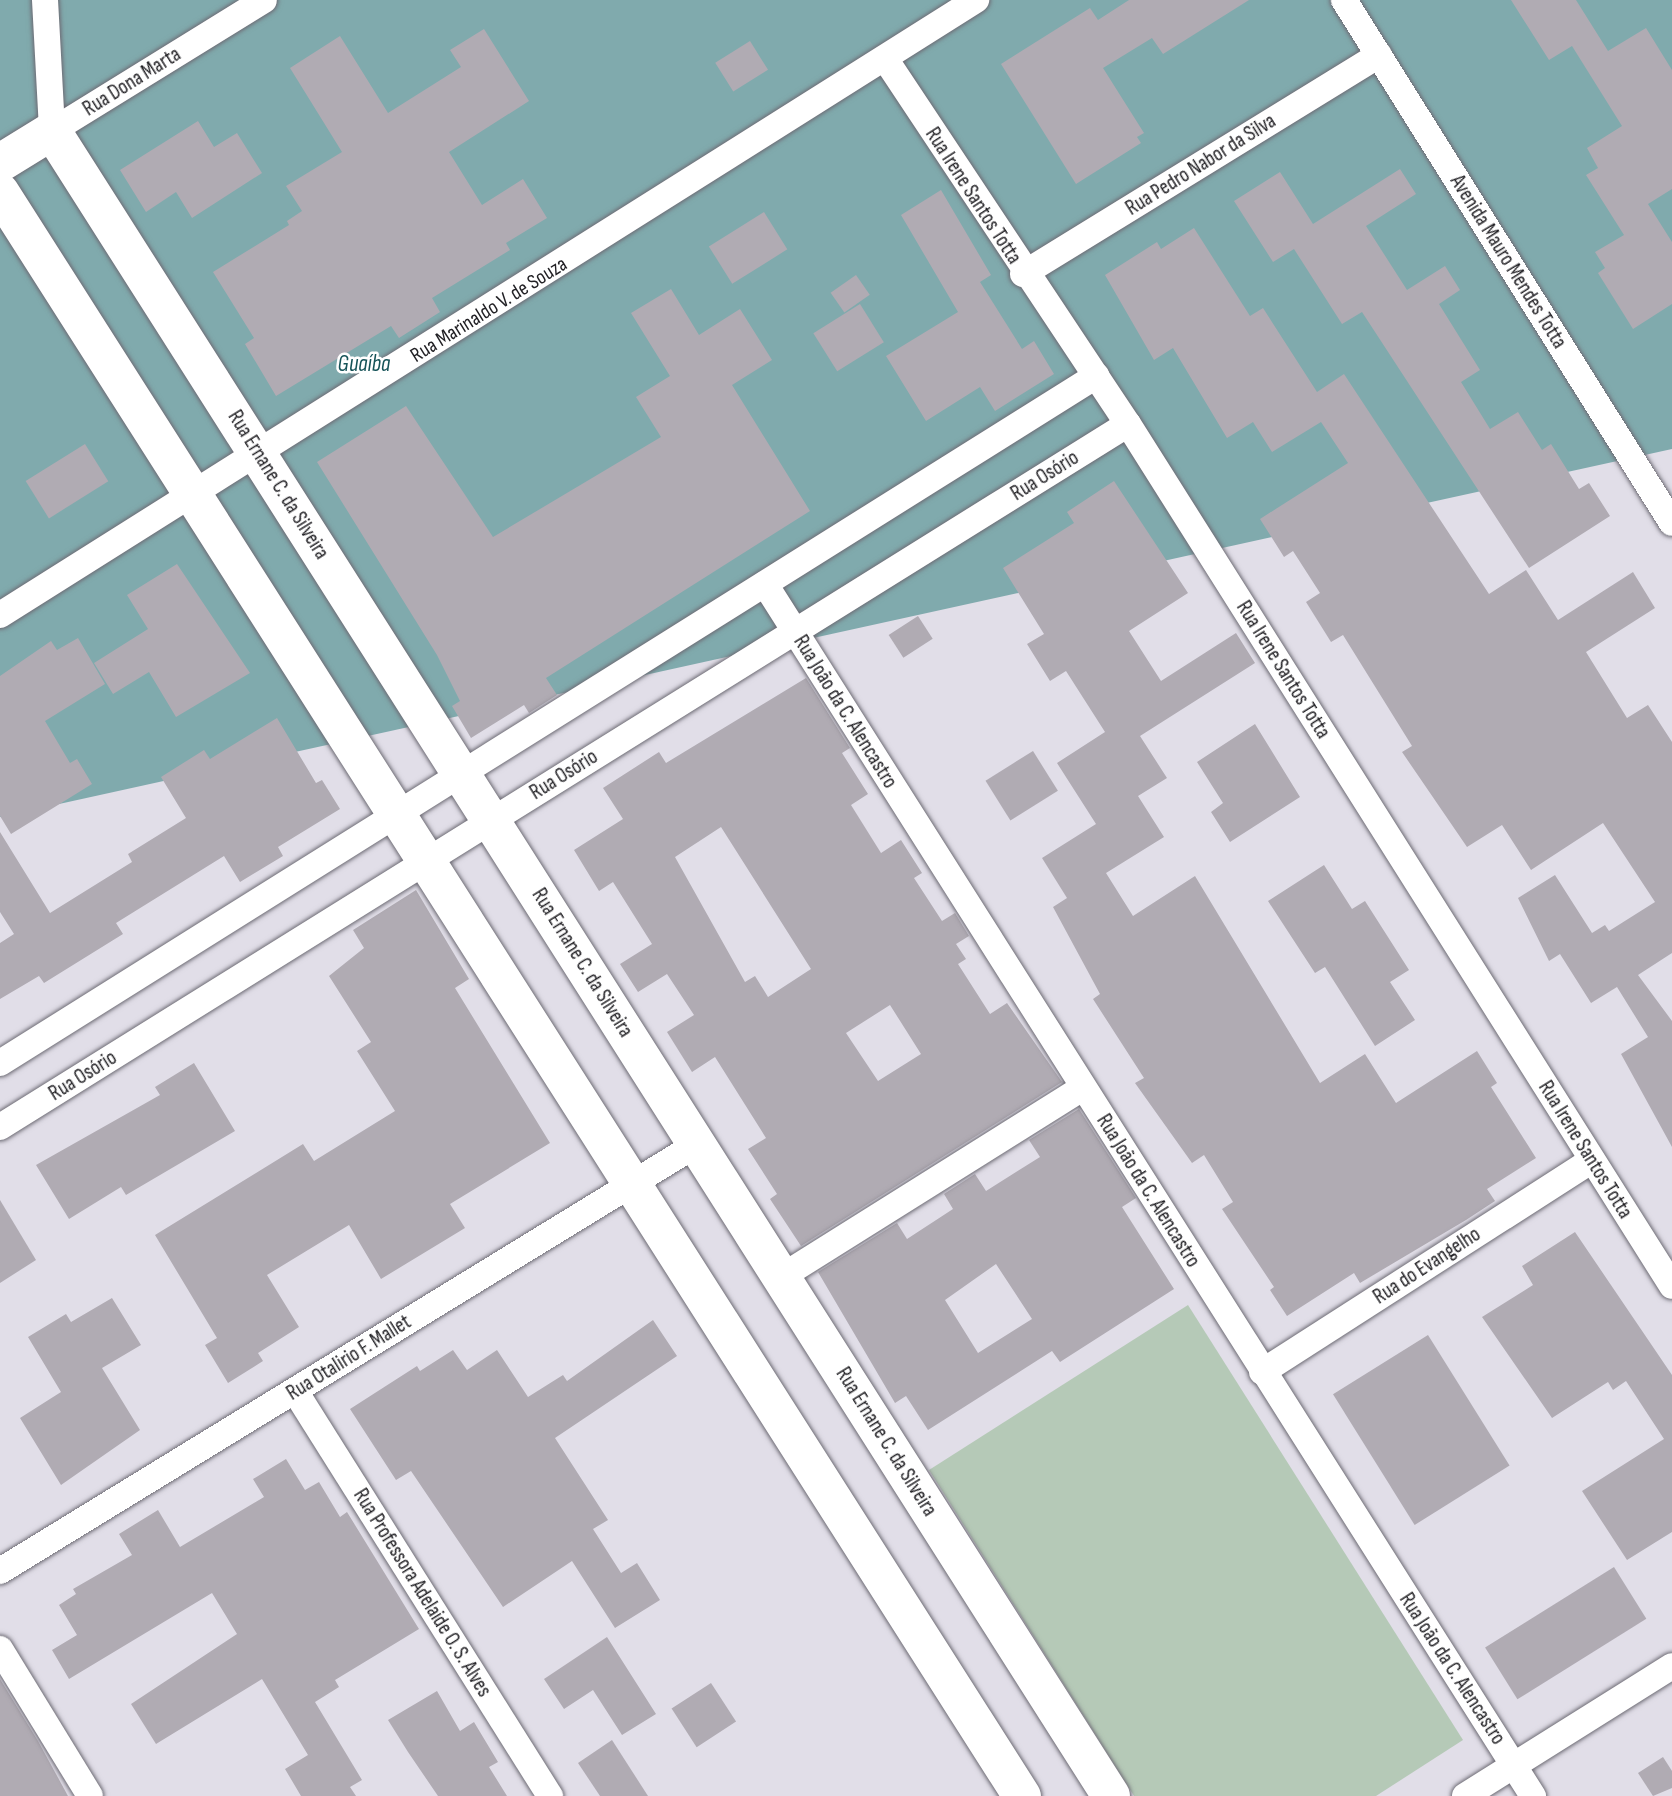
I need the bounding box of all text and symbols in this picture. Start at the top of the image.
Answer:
street label: Rua Dona Marta [78,42,186,122]
street label: Rua Pedro Nabor da Silva [1121,109,1281,221]
street label: Rua Irene Santos Totta [919,123,1027,269]
street label: Avenida Mauro Mendes Totta [1444,171,1572,353]
street label: Rua Marinaldo V. de Souza [406,252,572,368]
water label: Guaíba [338,350,390,378]
street label: Rua Ernane C. da Silveira [222,406,334,564]
street label: Rua Osório [1006,445,1084,507]
street label: Rua Irene Santos Totta [1231,596,1335,744]
street label: Rua João da C. Alencastro [788,631,902,793]
street label: Rua Osório [525,744,603,806]
street label: Rua Ernane C. da Silveira [526,884,638,1042]
street label: Rua Osório [44,1045,122,1107]
street label: Rua Irene Santos Totta [1533,1076,1637,1224]
street label: Rua João da C. Alencastro [1091,1110,1205,1272]
street label: Rua do Evangelho [1369,1222,1485,1310]
street label: Rua Otalirio F. Mallet [282,1310,416,1406]
street label: Rua Ernane C. da Silveira [830,1363,942,1521]
street label: Rua Professora Adelaide O. S. Alves [348,1484,496,1702]
street label: Rua João da C. Alencastro [1394,1588,1510,1750]

